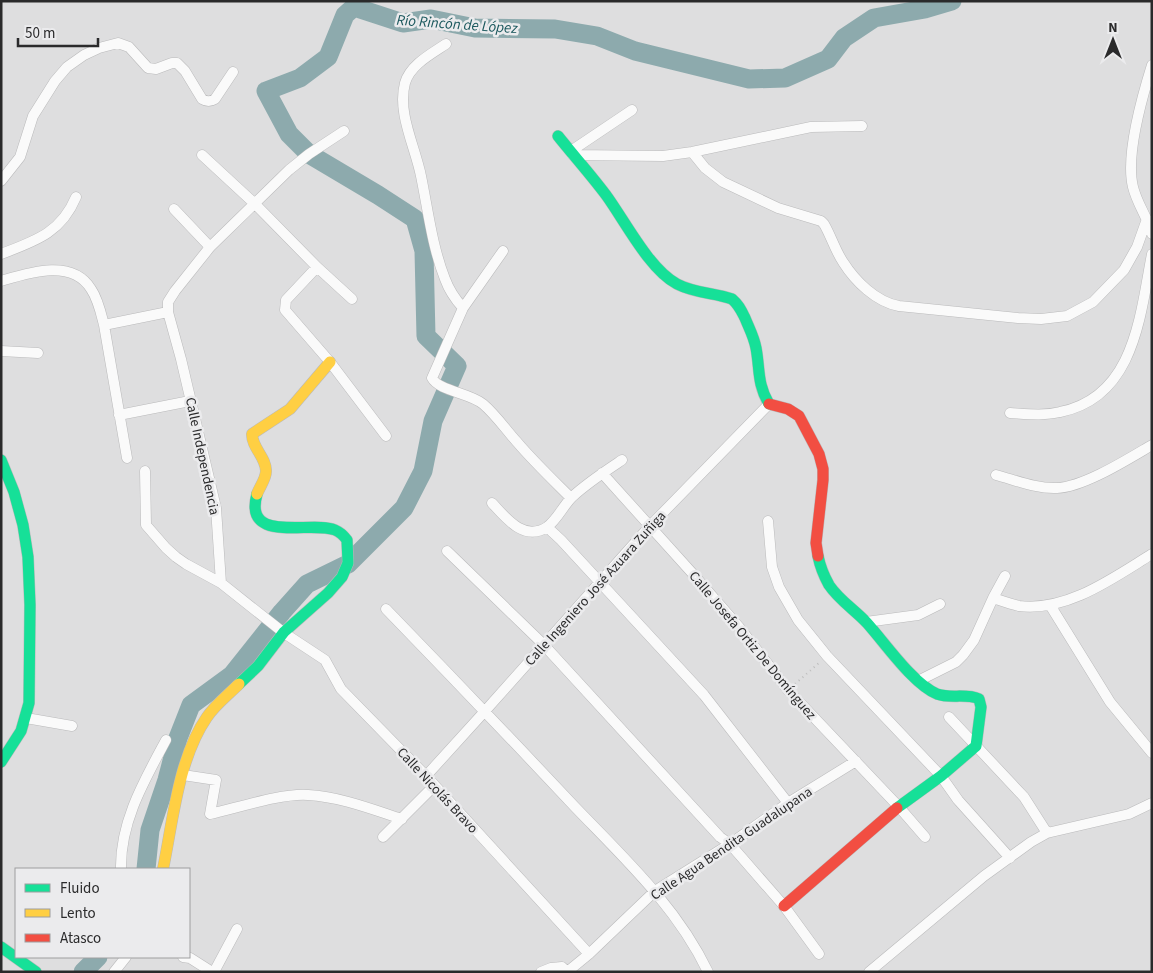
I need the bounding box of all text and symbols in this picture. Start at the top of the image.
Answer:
water label: Río Rincón de López [396,10,519,39]
scale bar [18,15,98,47]
north arrow [1088,15,1138,65]
text: N [1108,18,1118,38]
text: 50 m [25,23,55,44]
street label: Calle Independencia [180,396,224,517]
street label: Calle Ingeniero José Azuara Zuñiga [521,507,671,671]
street label: Calle Josefa Ortiz De Domínguez [684,567,821,724]
street label: Calle Nicolás Bravo [392,743,483,838]
street label: Calle Agua Bendita Guadalupana [647,782,816,906]
legend [15,868,190,958]
text: Fluido [60,878,100,899]
text: Lento [60,903,96,924]
text: Atasco [60,928,101,949]

